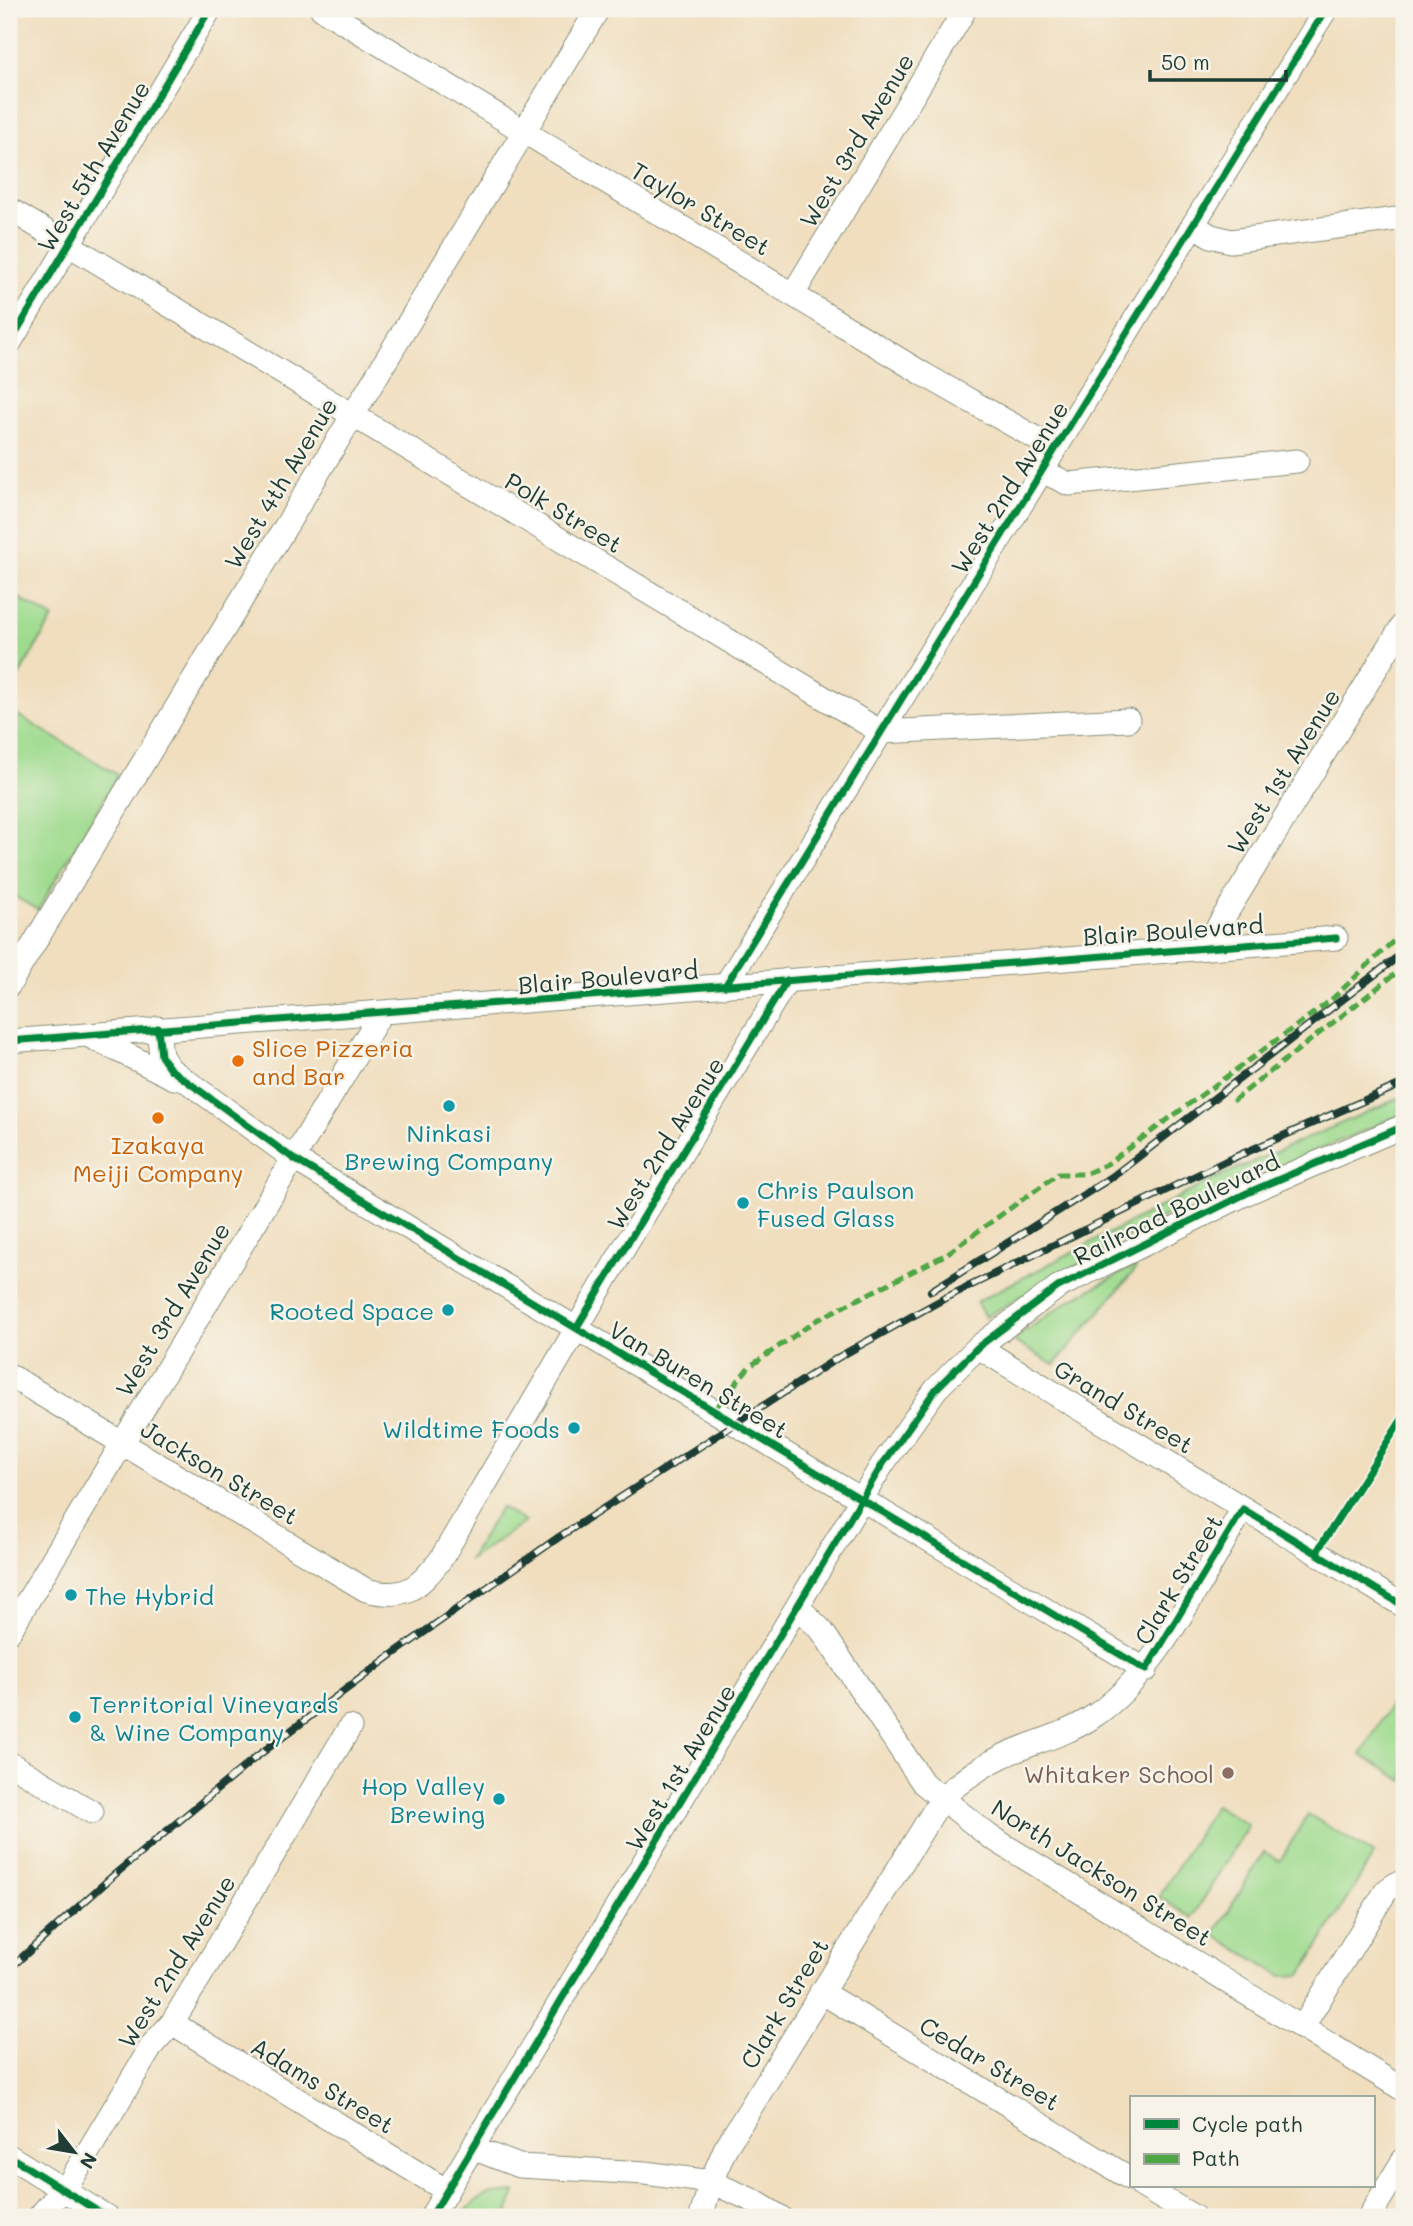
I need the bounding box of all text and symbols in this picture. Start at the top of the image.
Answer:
scale bar [1150,38,1287,82]
street label: West 3rd Avenue [792,47,920,233]
text: 50 m [1161,48,1210,75]
street label: West 5th Avenue [30,75,156,257]
street label: Taylor Street [626,154,776,262]
street label: West 4th Avenue [217,392,343,574]
street label: West 2nd Avenue [943,395,1075,579]
street label: Polk Street [500,465,628,559]
street label: West 1st Avenue [1220,682,1346,860]
street label: Blair Boulevard [1082,908,1264,952]
street label: Blair Boulevard [516,954,700,1000]
place label: Slice Pizzeria and Bar [252,1032,413,1091]
street label: West 2nd Avenue [599,1051,731,1235]
marker: Slice Pizzeria and Bar [230,1053,246,1069]
marker: Ninkasi Brewing Company [441,1098,457,1114]
marker: Izakaya Meiji Company [150,1110,166,1126]
place label: Ninkasi Brewing Company [345,1117,553,1176]
place label: Izakaya Meiji Company [73,1129,243,1188]
street label: Railroad Boulevard [1068,1145,1284,1271]
place label: Chris Paulson Fused Glass [757,1174,914,1233]
marker: Chris Paulson Fused Glass [735,1195,751,1211]
street label: West 3rd Avenue [108,1216,236,1402]
place label: Rooted Space [270,1295,434,1326]
marker: Rooted Space [440,1302,456,1318]
street label: Van Buren Street [604,1313,794,1445]
street label: Grand Street [1049,1352,1199,1460]
street label: Jackson Street [136,1413,304,1531]
place label: Wildtime Foods [382,1413,560,1444]
marker: Wildtime Foods [566,1420,582,1436]
street label: Clark Street [1127,1508,1229,1650]
place label: The Hybrid [85,1580,214,1611]
marker: The Hybrid [63,1587,79,1603]
street label: West 1st Avenue [618,1678,742,1856]
place label: Territorial Vineyards & Wine Company [89,1688,339,1747]
marker: Territorial Vineyards & Wine Company [67,1709,83,1725]
place label: Whitaker School [1024,1758,1214,1789]
marker: Whitaker School [1220,1765,1236,1781]
place label: Hop Valley Brewing [361,1770,485,1829]
marker: Hop Valley Brewing [491,1791,507,1807]
street label: North Jackson Street [986,1792,1218,1952]
street label: West 2nd Avenue [110,1869,242,2053]
street label: Clark Street [733,1932,835,2074]
street label: Cedar Street [914,2009,1066,2117]
street label: Adams Street [246,2030,400,2140]
legend [1130,2096,1374,2188]
text: Cycle path [1192,2110,1302,2137]
north arrow [38,2118,108,2188]
text: Path [1192,2144,1239,2171]
text: N [75,2148,103,2174]

